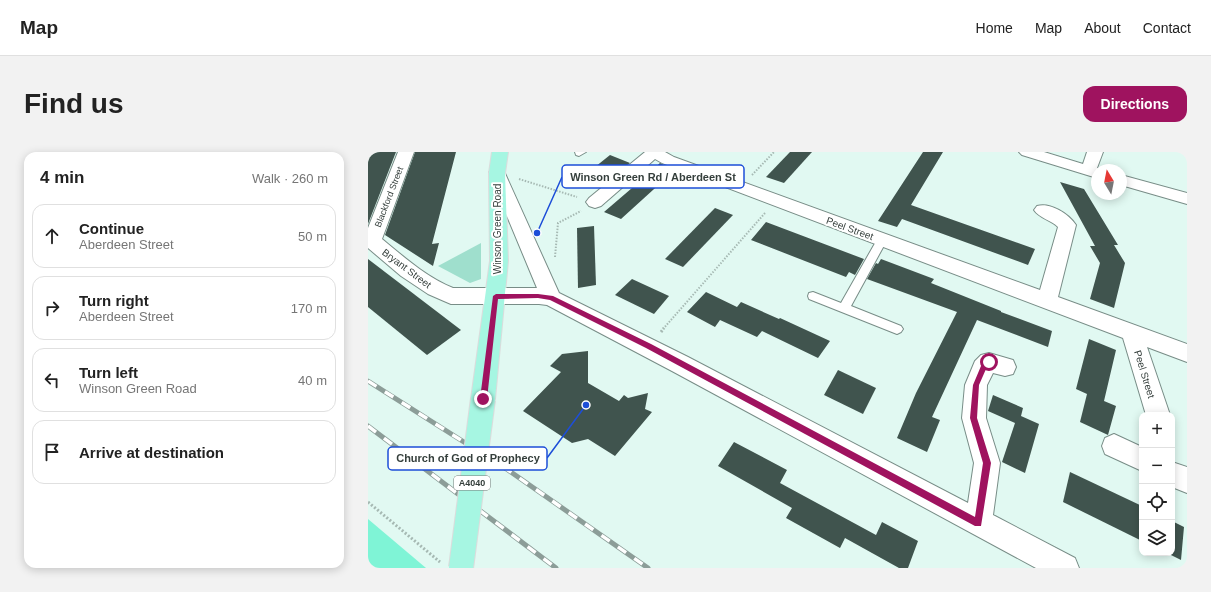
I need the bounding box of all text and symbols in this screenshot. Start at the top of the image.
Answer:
text: Map [20,17,58,38]
text: Home [976,20,1013,36]
text: Map [1035,20,1062,36]
text: About [1084,20,1121,36]
text: Contact [1143,20,1191,36]
button: Directions [1083,86,1187,122]
text: Find us [24,88,124,119]
north arrow [1091,164,1127,200]
street label: Blackford Street [373,165,405,229]
callout: Winson Green Rd / Aberdeen St [562,165,744,188]
text: 4 min [40,168,84,187]
text: Walk · 260 m [252,171,328,186]
text: Winson Green Rd / Aberdeen St [570,171,736,183]
street label: Winson Green Road [492,184,503,274]
street label: Peel Street [825,215,875,242]
text: Continue [79,220,144,237]
icon: ahead [41,225,63,247]
text: 50 m [298,229,327,244]
text: Aberdeen Street [79,237,174,252]
street label: Bryant Street [380,246,433,290]
text: Turn right [79,292,149,309]
icon: right [41,297,63,319]
text: 170 m [291,301,327,316]
text: Aberdeen Street [79,309,174,324]
street label: Peel Street [1132,349,1157,400]
route start [980,353,998,371]
text: Turn left [79,364,138,381]
icon: left [41,369,63,391]
text: 40 m [298,373,327,388]
text: Winson Green Road [79,381,197,396]
route end [474,390,492,408]
map controls [1139,412,1175,556]
button: + [1139,412,1175,448]
icon: arrive [41,441,63,463]
text: Arrive at destination [79,444,224,461]
callout: Church of God of Prophecy [388,447,547,470]
button: − [1139,448,1175,484]
text: Church of God of Prophecy [396,452,541,464]
road number: A4040 [454,476,490,490]
button: locate [1139,484,1175,520]
button: layers [1139,520,1175,556]

